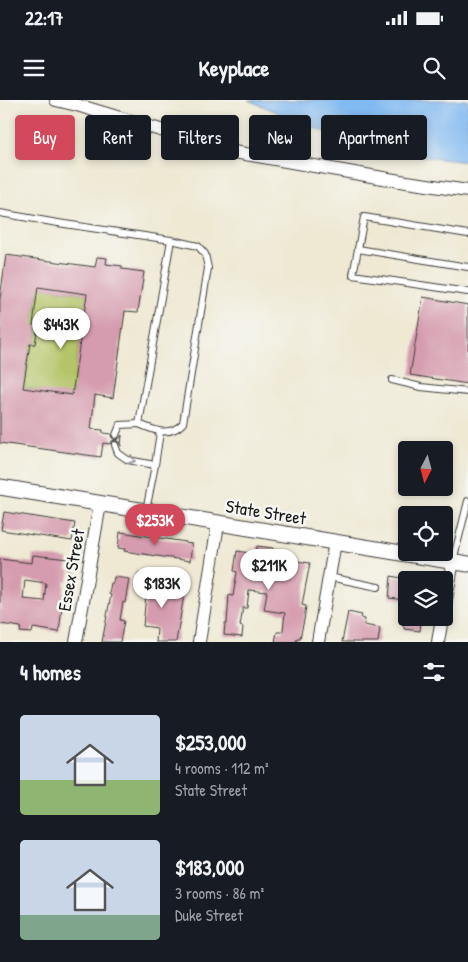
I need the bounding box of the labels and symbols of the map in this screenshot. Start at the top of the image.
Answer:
pin: $443K [26,308,96,350]
north arrow [398,441,452,496]
one-way arrow [127,454,136,464]
street label: State Street [224,493,309,531]
pin: $253K [120,504,190,546]
street label: Essex Street [51,526,91,613]
pin: $211K [234,548,304,591]
pin: $183K [127,566,197,609]

